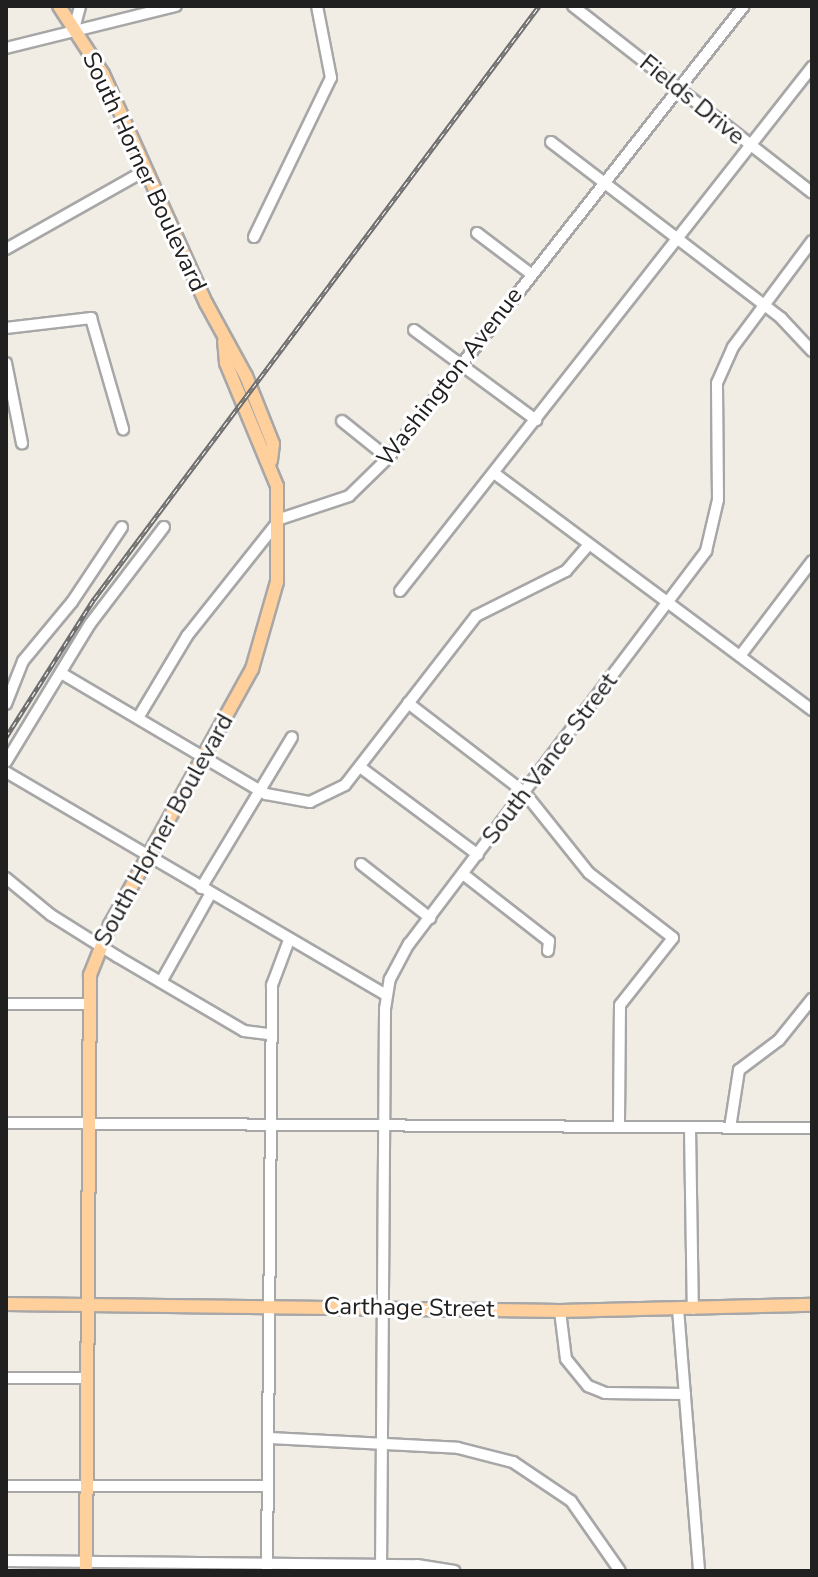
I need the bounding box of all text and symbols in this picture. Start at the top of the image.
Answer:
street label: South Horner Boulevard [76,48,212,296]
street label: Fields Drive [634,49,750,151]
street label: Washington Avenue [371,282,529,472]
street label: South Vance Street [476,668,624,850]
street label: South Horner Boulevard [88,709,240,951]
street label: Carthage Street [323,1292,495,1324]

